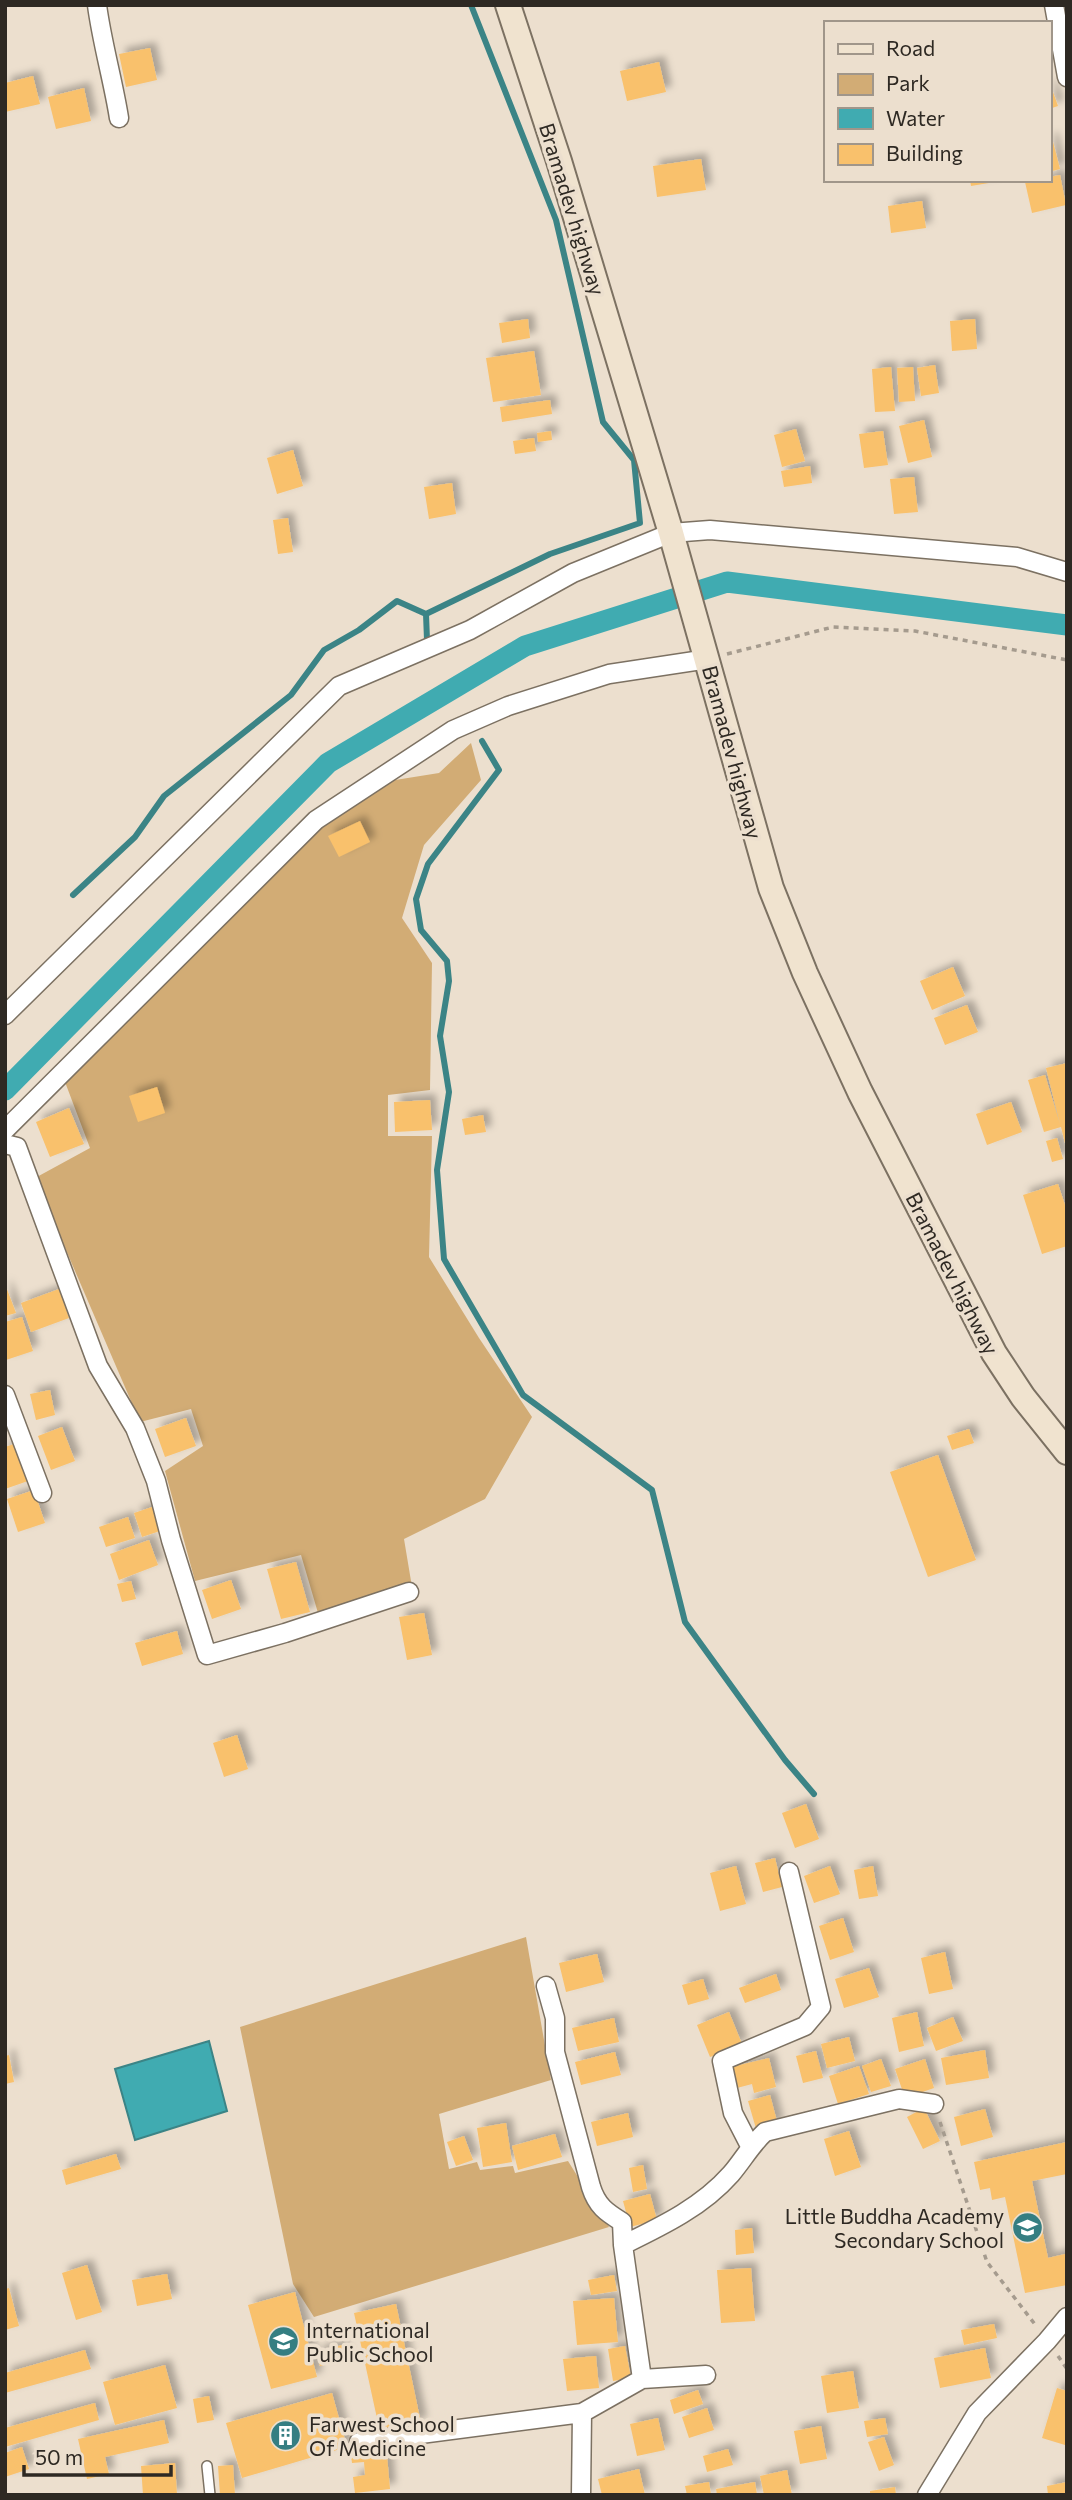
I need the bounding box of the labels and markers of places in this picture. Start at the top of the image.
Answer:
place label: Little Buddha Academy Secondary School [785,2203,1004,2252]
school or university icon: Little Buddha Academy Secondary School [1010,2210,1044,2244]
place label: International Public School [306,2317,434,2366]
school or university icon: International Public School [266,2324,300,2358]
place label: Farwest School Of Medicine [309,2411,455,2460]
building icon: Farwest School Of Medicine [269,2418,303,2452]

